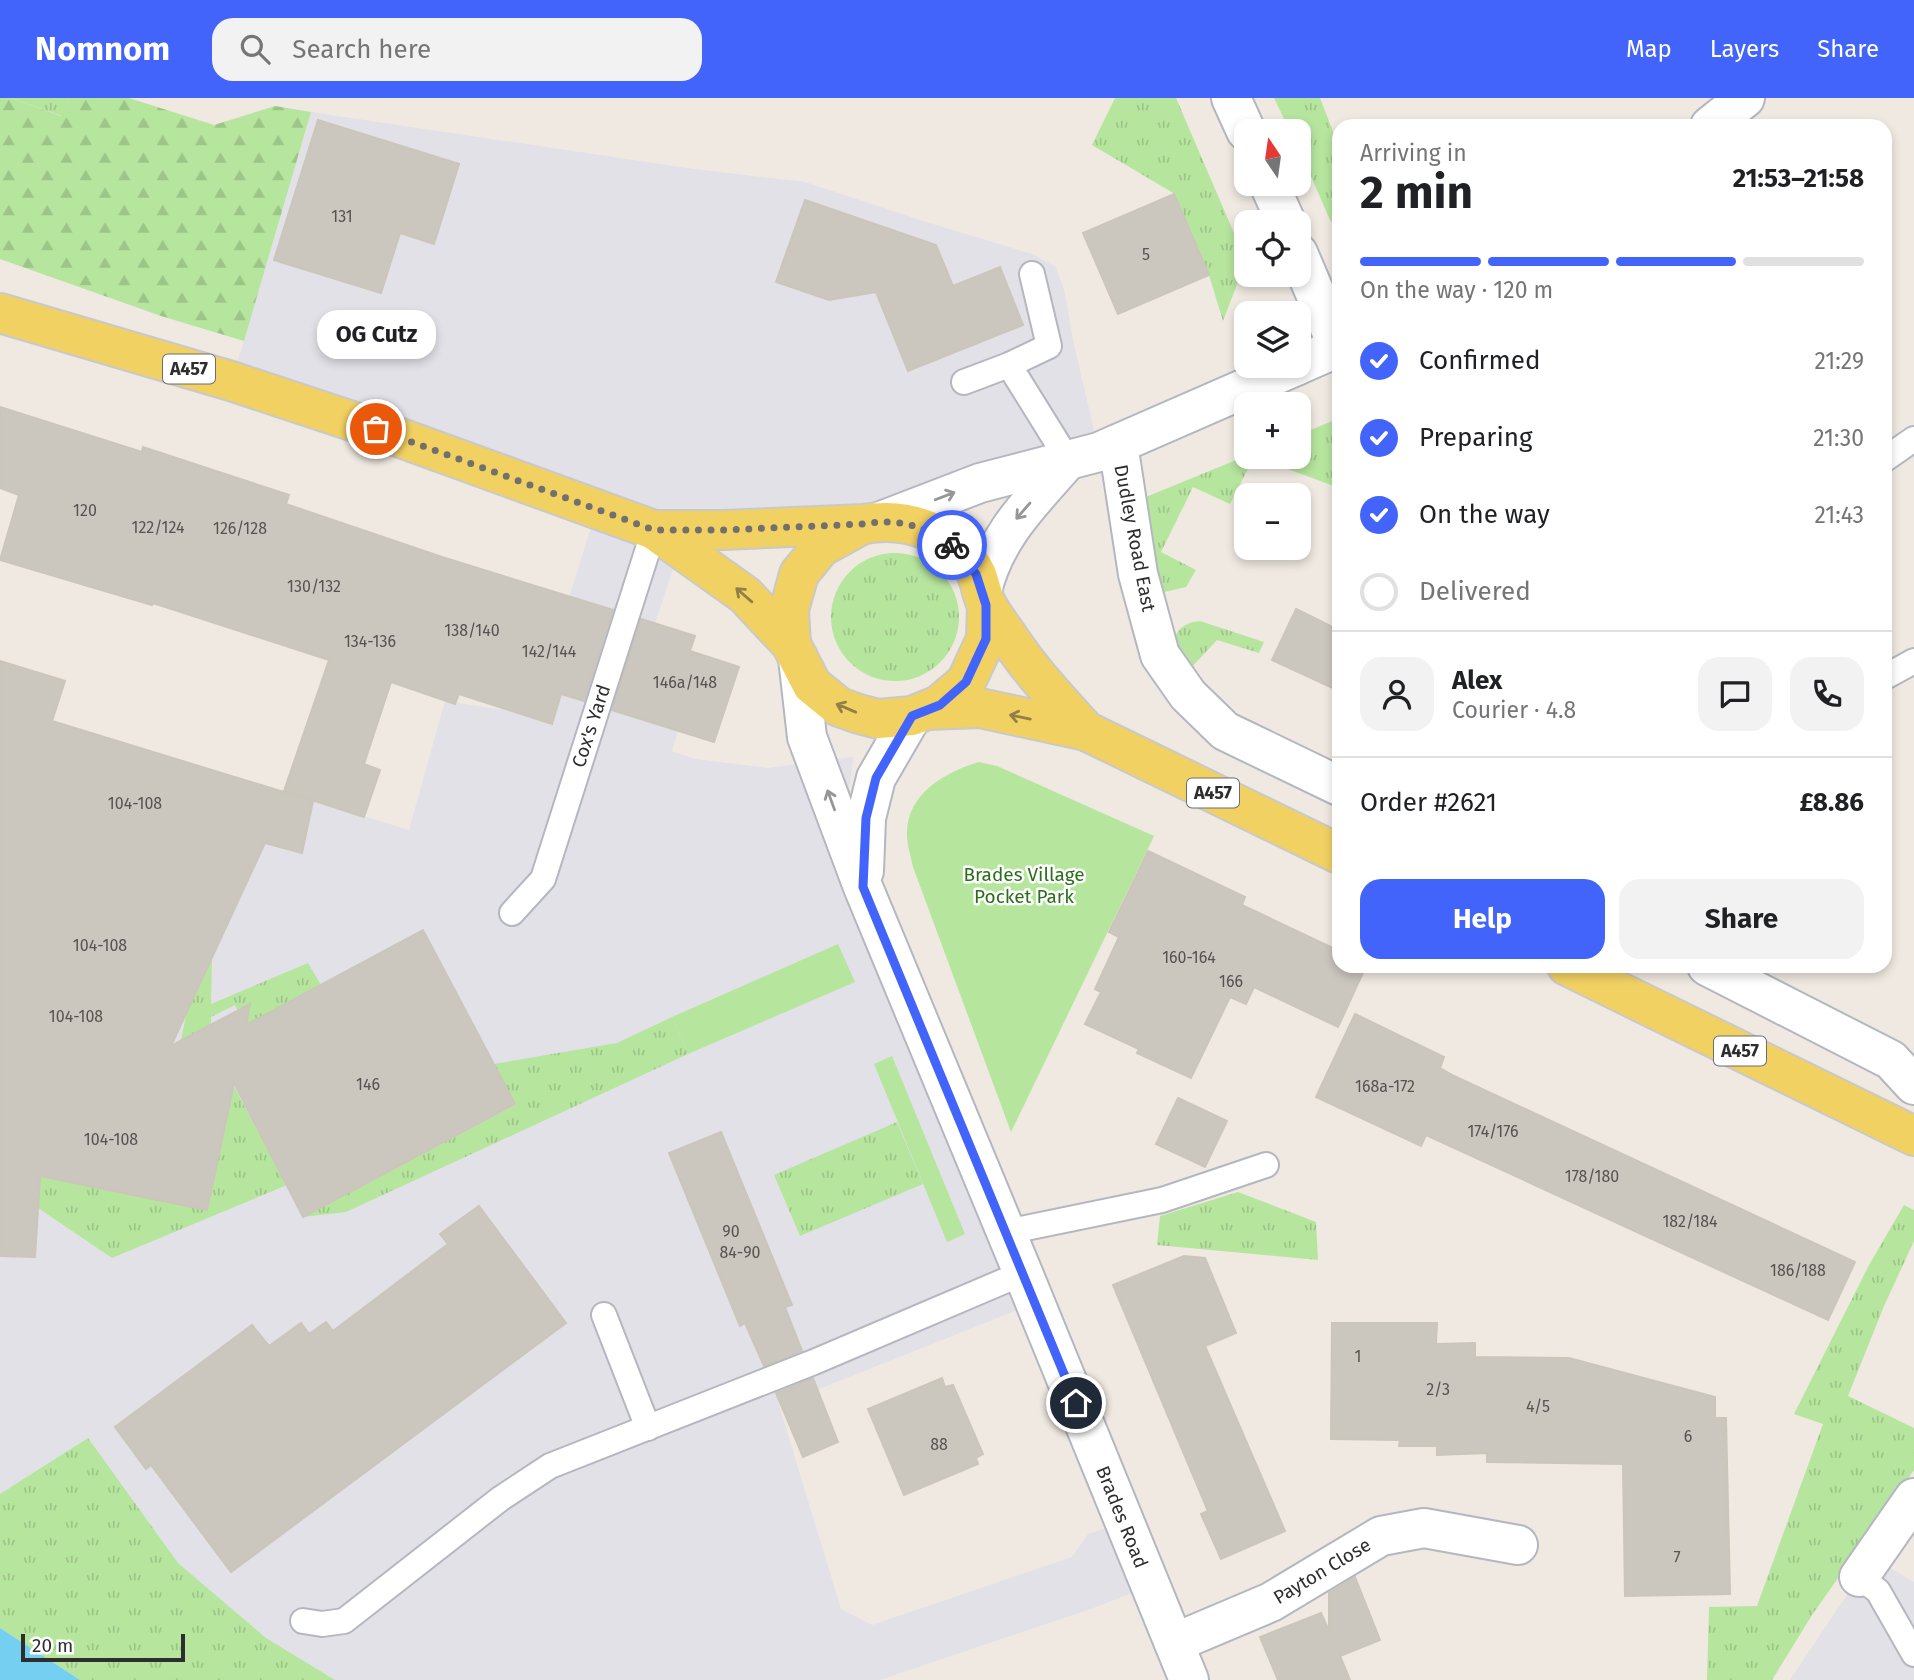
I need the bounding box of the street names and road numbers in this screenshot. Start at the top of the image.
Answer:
road number: A457 [163,354,215,384]
street label: Dudley Road East [1109,462,1161,614]
street label: Cox's Yard [567,682,615,770]
road number: A457 [1187,778,1239,808]
road number: A457 [1714,1036,1766,1066]
street label: Brades Road [1091,1463,1153,1571]
street label: Payton Close [1269,1533,1375,1609]

